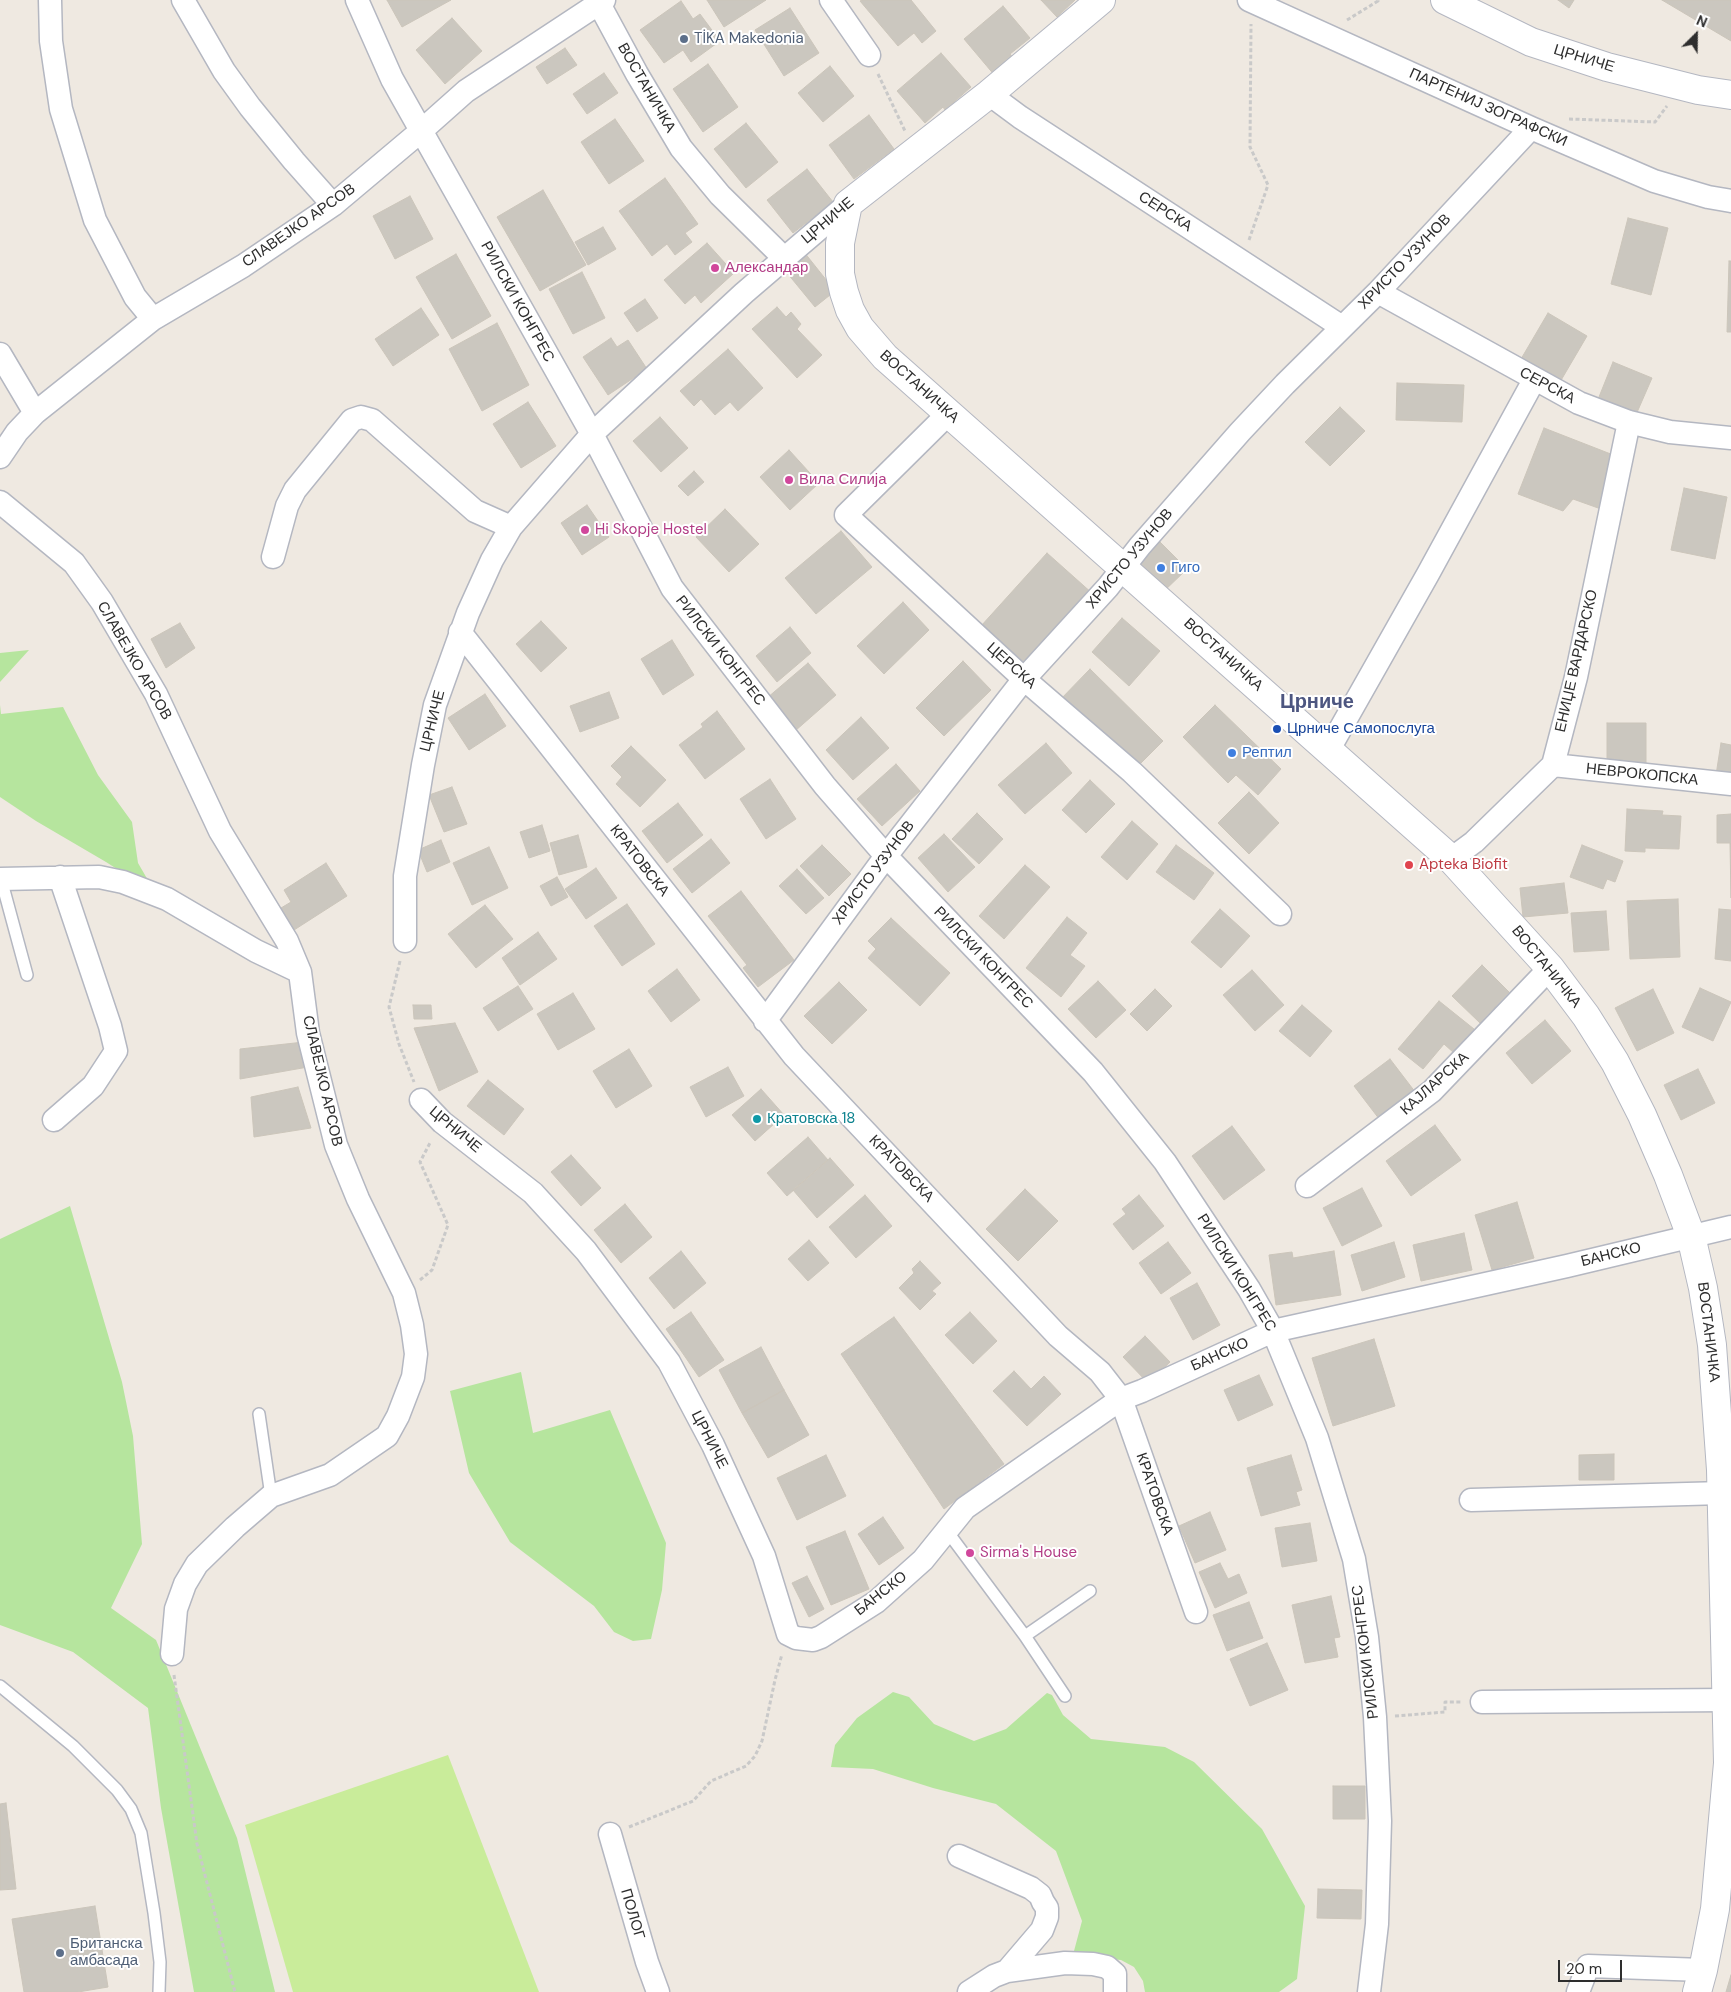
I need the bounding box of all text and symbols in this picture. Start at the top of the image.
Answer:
north arrow [1671,10,1721,60]
text: N [1694,11,1710,31]
place label: TİKA Makedonia [694,30,804,48]
marker: TİKA Makedonia [678,33,690,45]
street label: ВОСТАНИЧКА [613,40,679,136]
street label: ЦРНИЧЕ [1551,41,1617,77]
street label: ПАРТЕНИЈ ЗОГРАФСКИ [1406,65,1570,151]
street label: СЛАВЕЈКО АРСОВ [239,180,359,272]
street label: СЕРСКА [1135,188,1195,236]
street label: ЦРНИЧЕ [798,194,858,248]
street label: ХРИСТО УЗУНОВ [1355,211,1455,313]
street label: РИЛСКИ КОНГРЕС [476,239,558,365]
place label: Александар [725,259,808,277]
marker: Александар [709,262,721,274]
street label: ВОСТАНИЧКА [876,347,962,427]
street label: СЕРСКА [1516,364,1578,408]
place label: Вила Силија [799,471,886,489]
marker: Вила Силија [783,474,795,486]
street label: ХРИСТО УЗУНОВ [1083,505,1177,613]
place label: Hi Skopje Hostel [595,521,707,539]
marker: Hi Skopje Hostel [579,524,591,536]
place label: Гиго [1171,559,1200,577]
marker: Гиго [1155,562,1167,574]
street label: ЕНИЏЕ ВАРДАРСКО [1552,588,1602,734]
street label: РИЛСКИ КОНГРЕС [671,592,769,710]
street label: СЛАВЕЈКО АРСОВ [93,599,175,723]
street label: ВОСТАНИЧКА [1180,615,1266,695]
street label: ЦЕРСКА [982,639,1040,693]
street label: ЦРНИЧЕ [417,688,449,754]
district label: Црниче [1280,691,1354,715]
place label: Црниче Самопослуга [1287,720,1435,738]
marker: Црниче Самопослуга [1271,723,1283,735]
place label: Рептил [1242,744,1292,762]
marker: Рептил [1226,747,1238,759]
street label: НЕВРОКОПСКА [1585,760,1699,790]
street label: ХРИСТО УЗУНОВ [829,818,919,928]
street label: КРАТОВСКА [605,822,673,900]
place label: Apteka Biofit [1419,856,1508,874]
marker: Apteka Biofit [1403,859,1415,871]
street label: РИЛСКИ КОНГРЕС [930,903,1036,1013]
street label: ВОСТАНИЧКА [1507,922,1585,1012]
street label: СЛАВЕЈКО АРСОВ [298,1014,346,1148]
street label: КАЈЛАРСКА [1397,1049,1473,1119]
street label: ЦРНИЧЕ [425,1103,485,1157]
place label: Кратовска 18 [767,1110,855,1128]
marker: Кратовска 18 [751,1113,763,1125]
street label: КРАТОВСКА [865,1132,937,1206]
street label: РИЛСКИ КОНГРЕС [1193,1211,1279,1335]
street label: БАНСКО [1579,1239,1643,1271]
street label: ВОСТАНИЧКА [1693,1281,1723,1383]
street label: БАНСКО [1188,1334,1252,1376]
street label: ЦРНИЧЕ [687,1408,731,1472]
street label: КРАТОВСКА [1132,1451,1176,1537]
place label: Sirma's House [980,1544,1077,1562]
marker: Sirma's House [964,1547,976,1559]
street label: БАНСКО [851,1568,911,1620]
street label: РИЛСКИ КОНГРЕС [1349,1584,1383,1720]
street label: ПОЛОГ [616,1887,648,1941]
place label: Британска амбасада [70,1935,143,1970]
marker: Британска амбасада [54,1947,66,1959]
scale bar [1561,1950,1625,1982]
text: 20 m [1566,1959,1602,1979]

